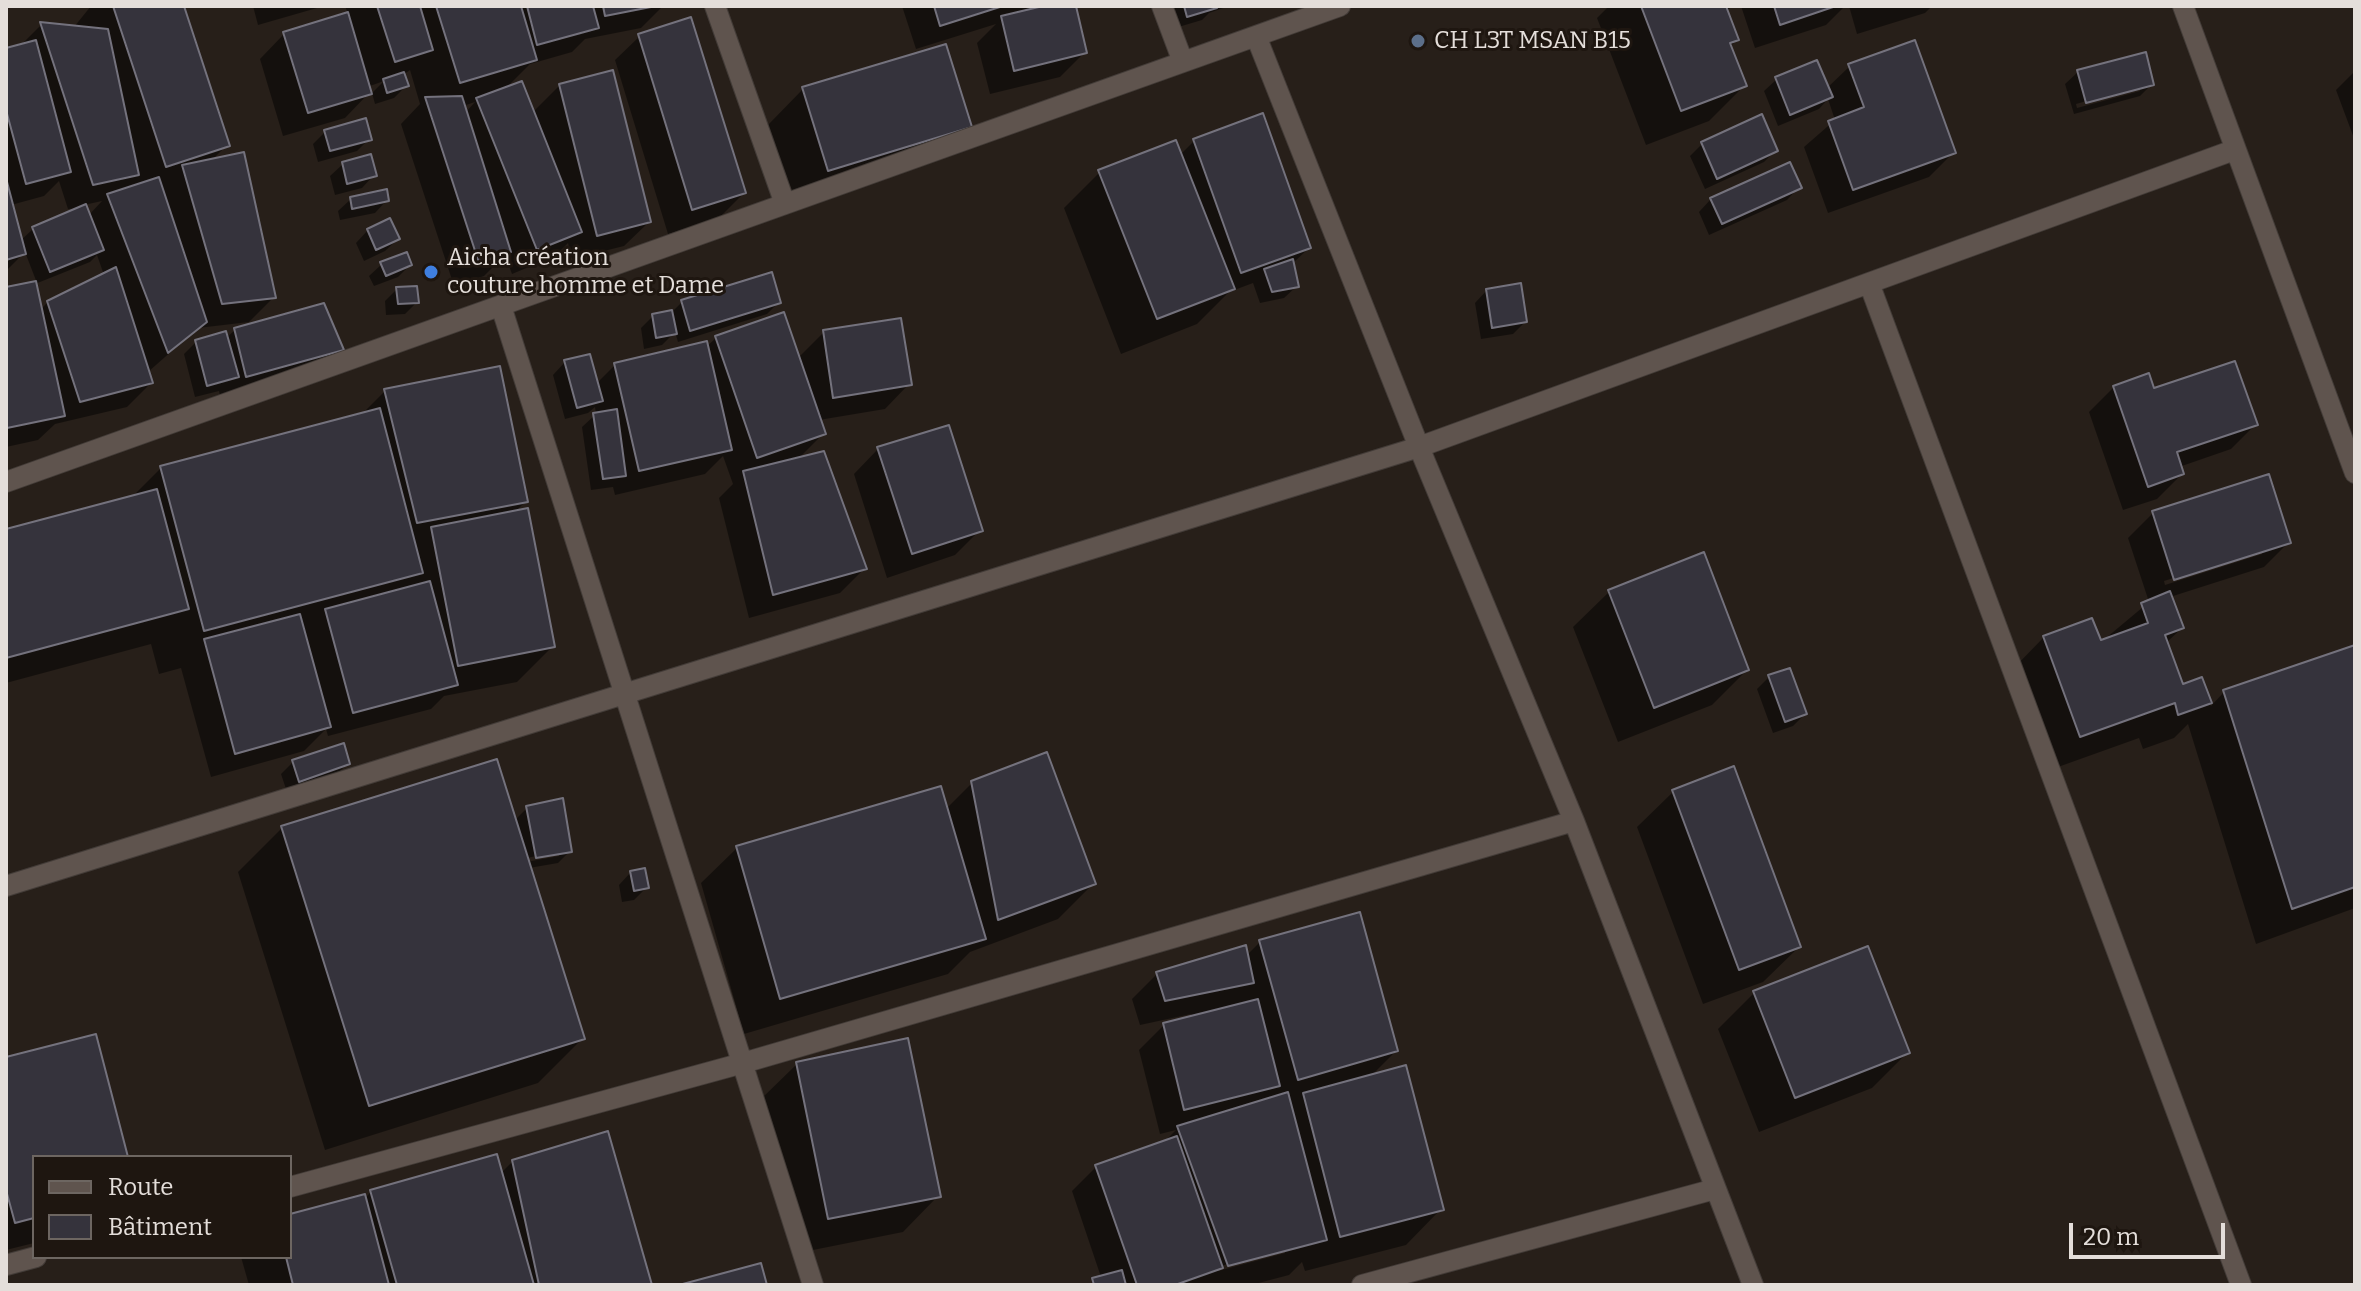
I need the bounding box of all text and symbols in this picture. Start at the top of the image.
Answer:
place label: CH L3T MSAN B15 [1434,27,1631,55]
marker: CH L3T MSAN B15 [1409,32,1427,50]
place label: Aicha création couture homme et Dame [447,244,724,300]
marker: Aicha création couture homme et Dame [422,263,440,281]
legend [32,1155,292,1259]
text: Route [108,1173,173,1201]
scale bar [2073,1207,2229,1257]
text: Bâtiment [108,1213,212,1241]
text: 20 m [2083,1223,2139,1251]

